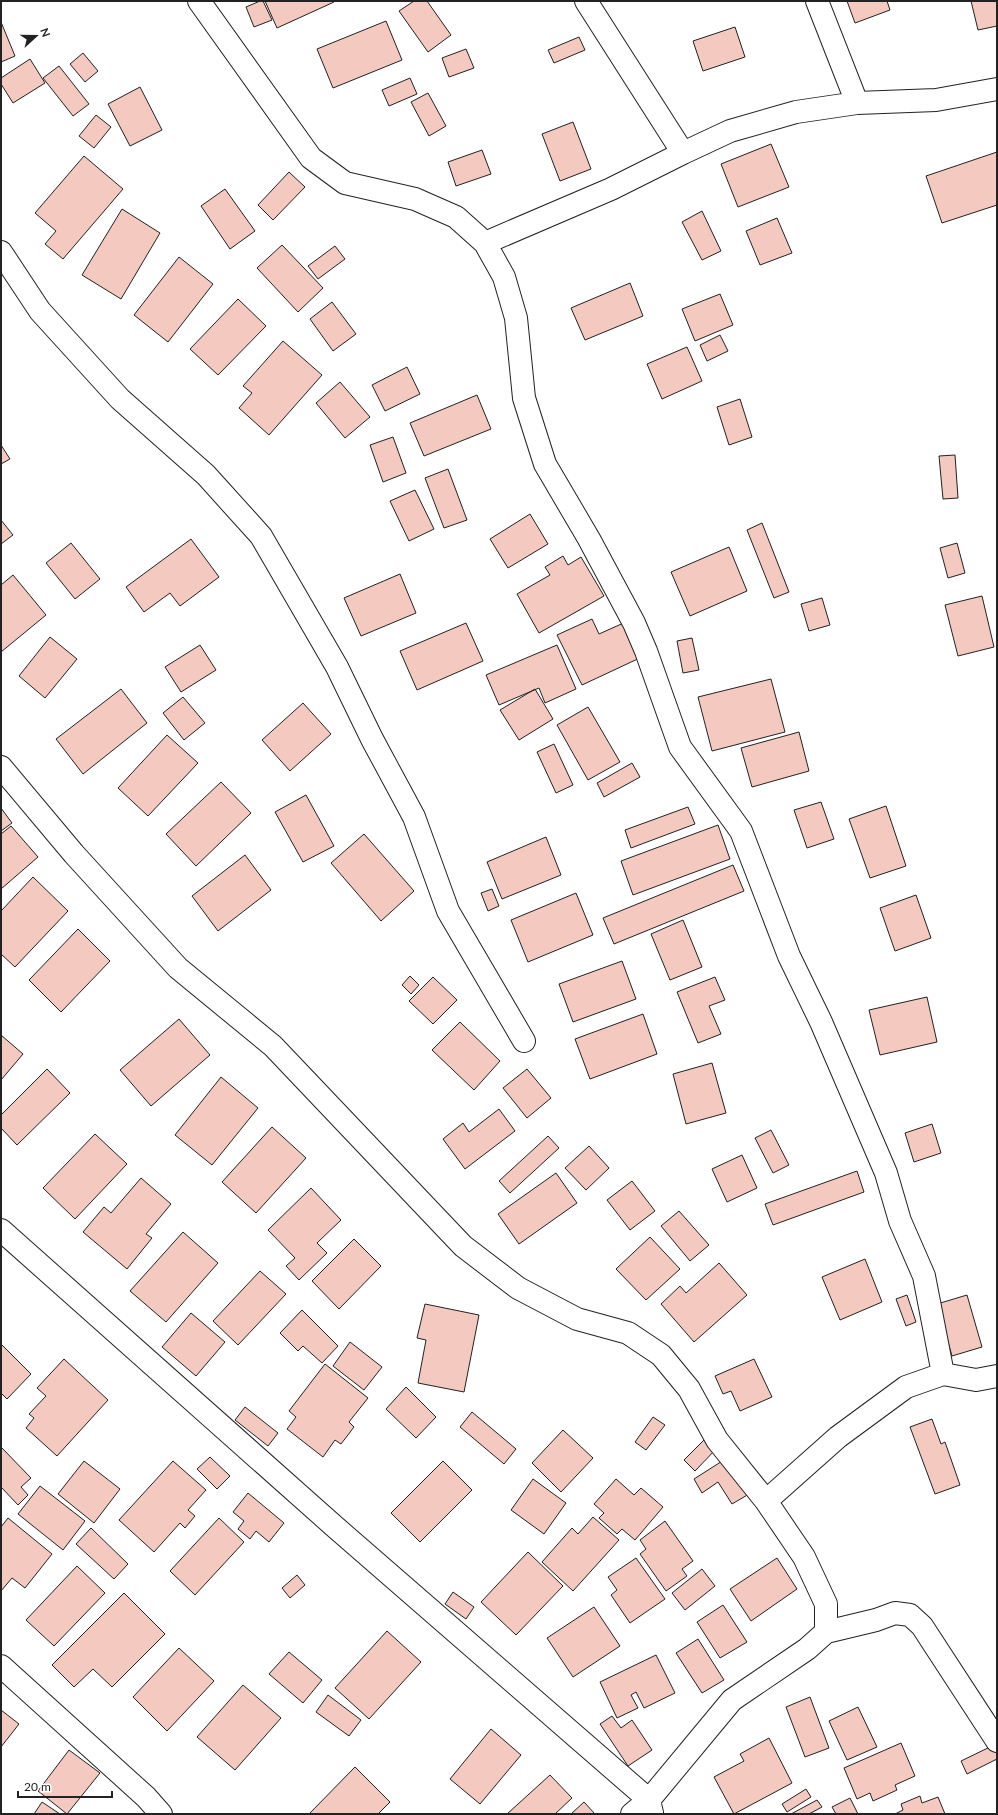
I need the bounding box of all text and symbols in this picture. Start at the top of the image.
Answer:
north arrow [16,16,56,56]
text: N [38,26,53,39]
scale bar [18,1773,112,1799]
text: 20 m [24,1779,51,1794]

